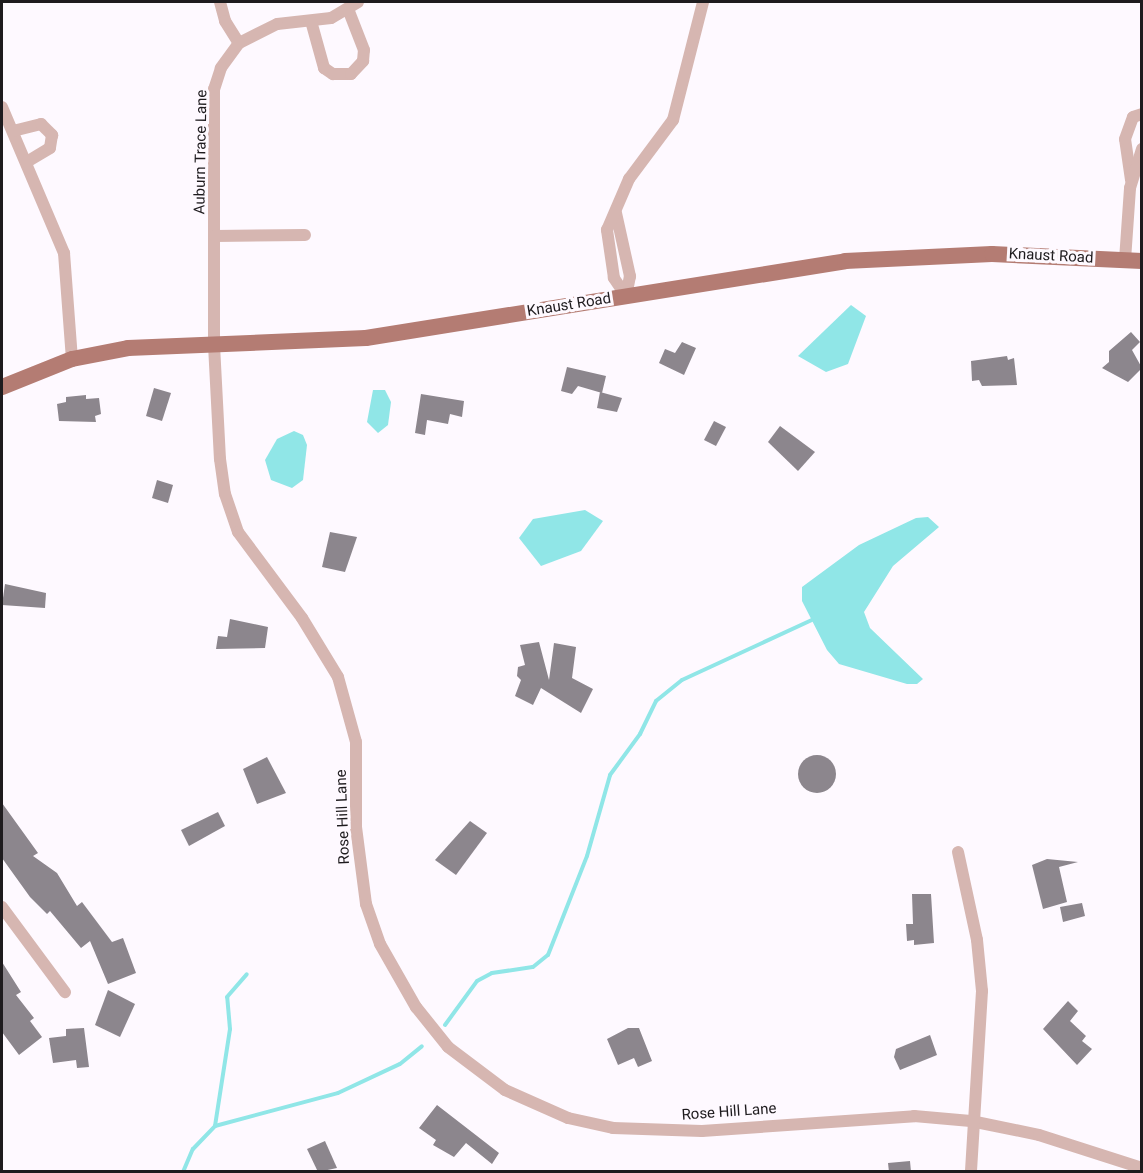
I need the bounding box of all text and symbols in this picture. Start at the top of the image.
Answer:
street label: Auburn Trace Lane [191,89,211,215]
street label: Knaust Road [1008,245,1094,267]
street label: Knaust Road [526,289,612,321]
street label: Rose Hill Lane [332,769,354,865]
street label: Rose Hill Lane [681,1100,777,1124]

